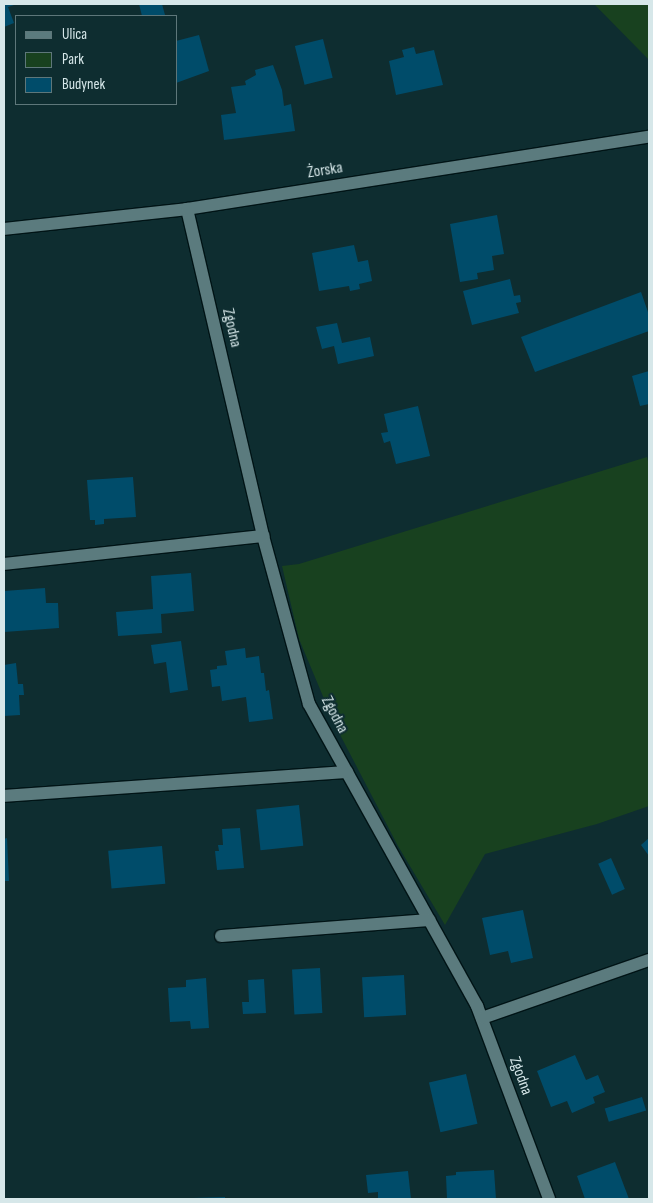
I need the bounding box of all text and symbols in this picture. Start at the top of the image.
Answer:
legend [15,15,178,105]
text: Ulica [62,25,87,44]
text: Park [62,50,84,69]
text: Budynek [62,75,105,94]
street label: Żorska [306,159,344,183]
street label: Zgodna [217,307,245,349]
street label: Zgodna [316,693,352,737]
street label: Zgodna [504,1054,536,1098]

